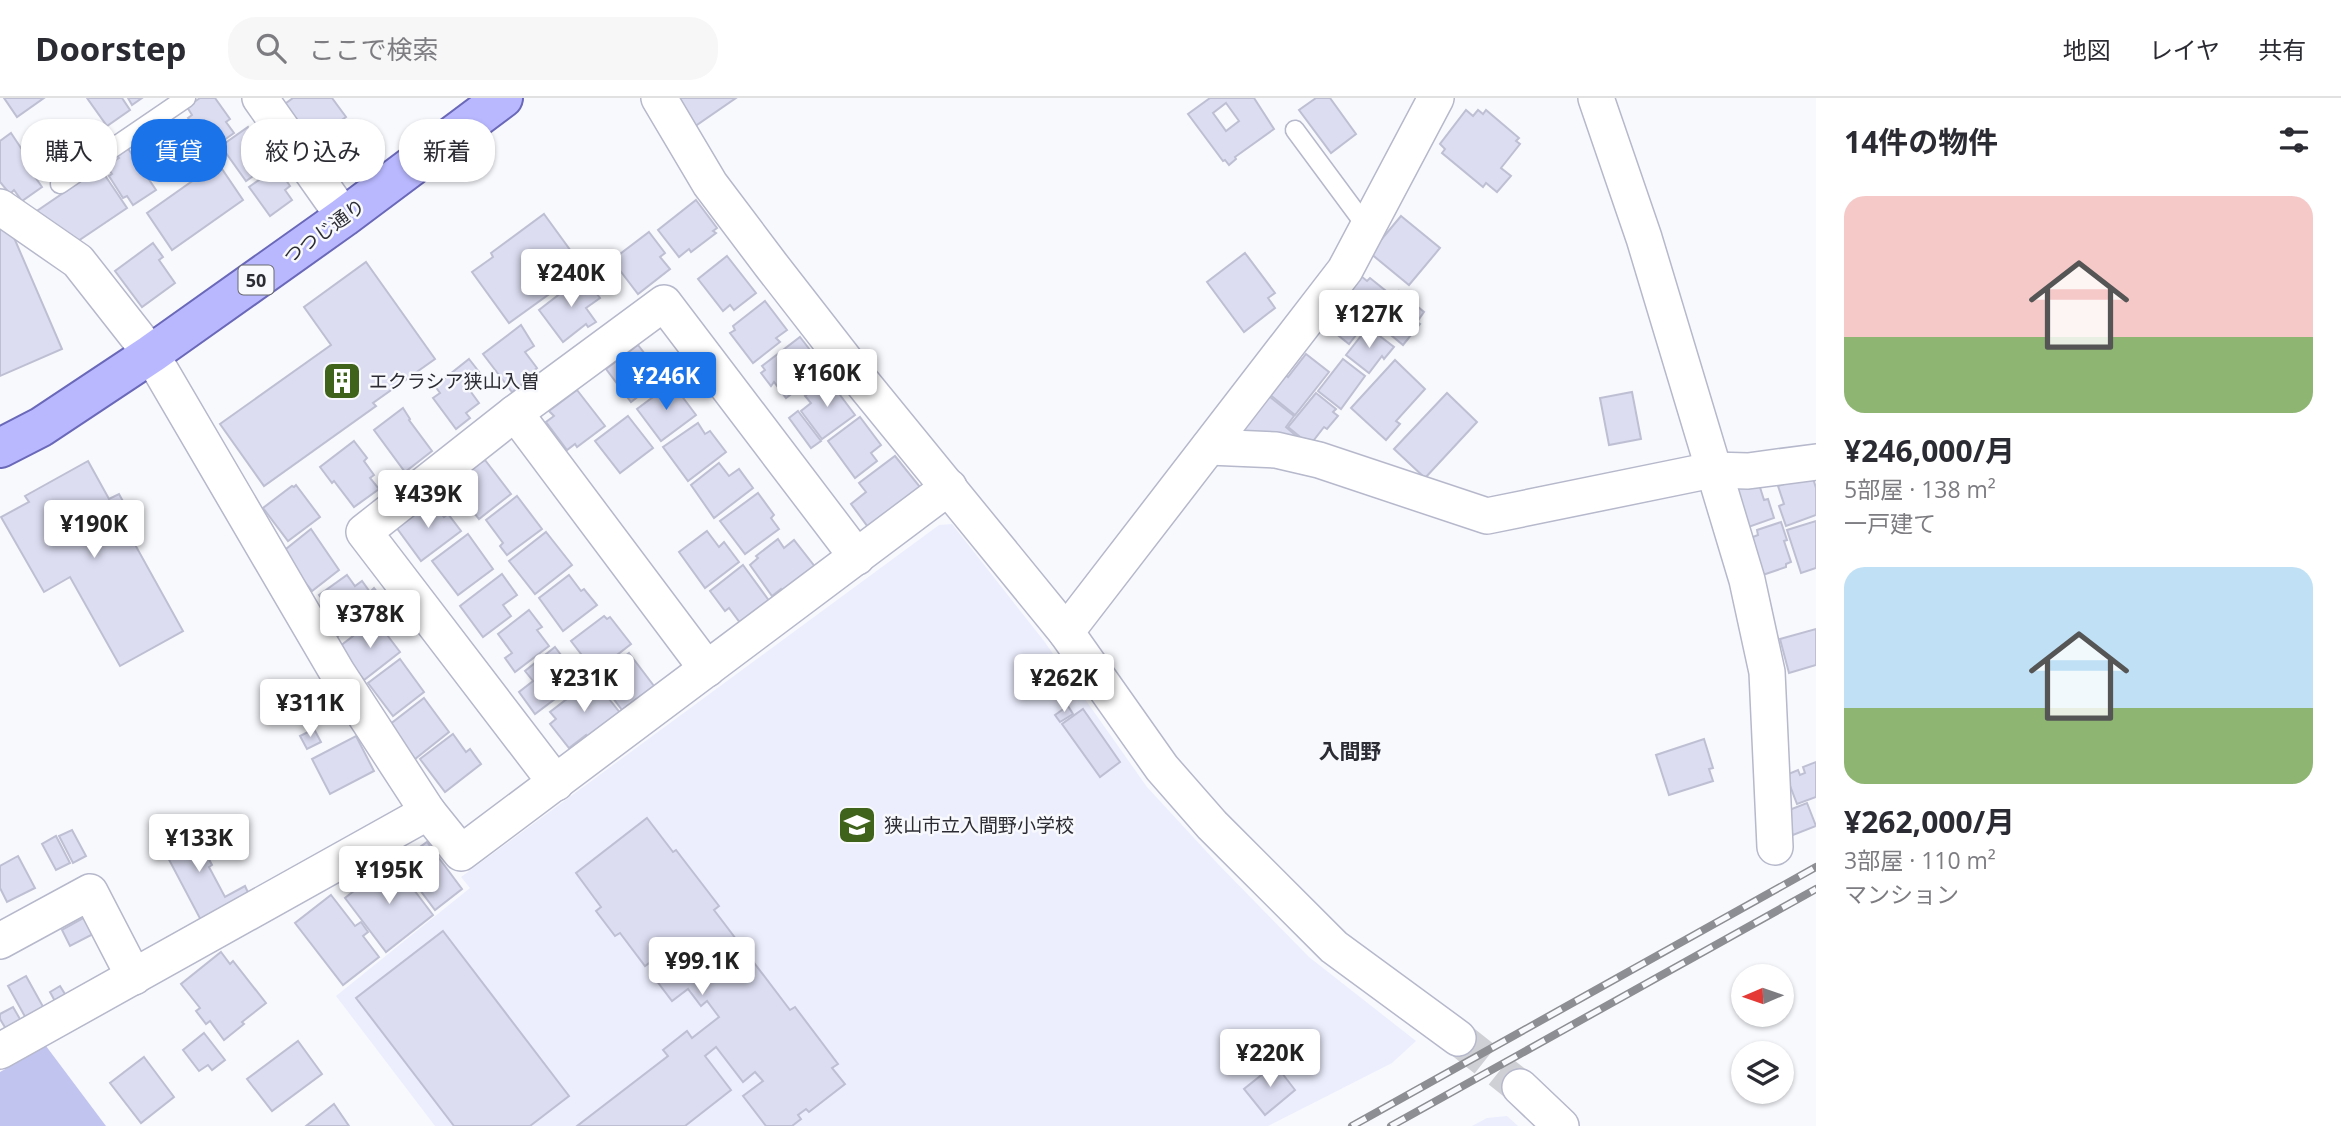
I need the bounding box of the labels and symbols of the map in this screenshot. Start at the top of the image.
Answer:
street label: つつじ通り [278,193,370,269]
pin: ¥240K [522,250,620,309]
road number: 50 [238,266,274,294]
pin: ¥127K [1320,290,1418,350]
pin: ¥160K [778,350,876,409]
pin: ¥246K [617,352,715,412]
building icon: エクラシア狭山入曽 [321,360,363,402]
place label: エクラシア狭山入曽 [369,368,540,394]
pin: ¥439K [379,470,477,530]
pin: ¥190K [45,500,143,560]
pin: ¥378K [321,590,419,650]
pin: ¥231K [535,654,633,714]
pin: ¥262K [1015,654,1113,714]
pin: ¥311K [261,680,359,739]
district label: 入間野 [1319,737,1382,765]
school or university icon: 狭山市立入間野小学校 [836,804,878,846]
place label: 狭山市立入間野小学校 [884,812,1074,838]
pin: ¥133K [150,814,248,874]
pin: ¥195K [340,846,438,906]
pin: ¥99.1K [645,937,759,997]
north arrow [1731,964,1794,1027]
pin: ¥220K [1221,1030,1319,1089]

